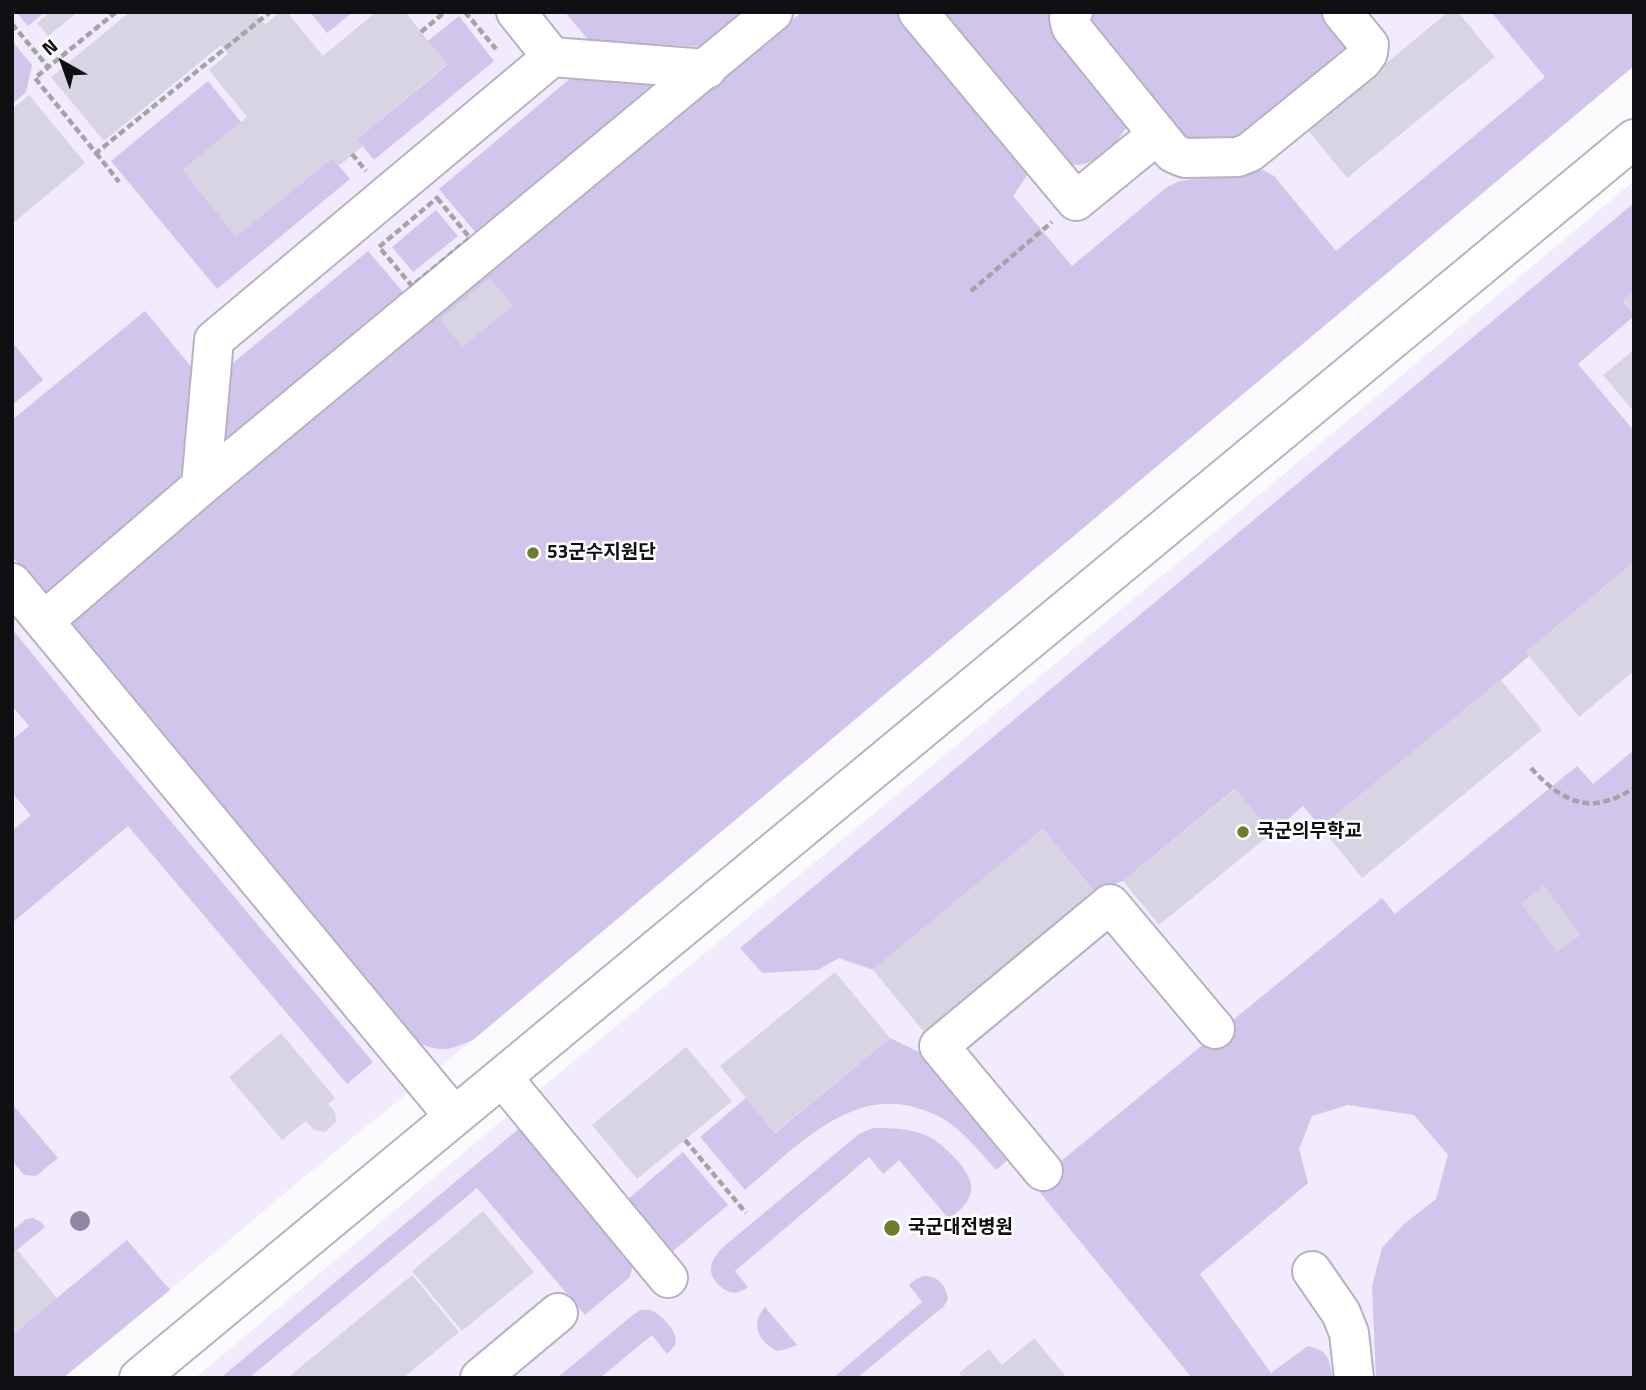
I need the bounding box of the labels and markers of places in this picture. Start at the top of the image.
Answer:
place label: 53군수지원단 [547,542,656,564]
marker: 53군수지원단 [525,545,541,561]
place label: 국군의무학교 [1257,821,1362,843]
marker: 국군의무학교 [1235,824,1251,840]
place label: 국군대전병원 [908,1217,1013,1239]
marker: 국군대전병원 [882,1218,902,1238]

